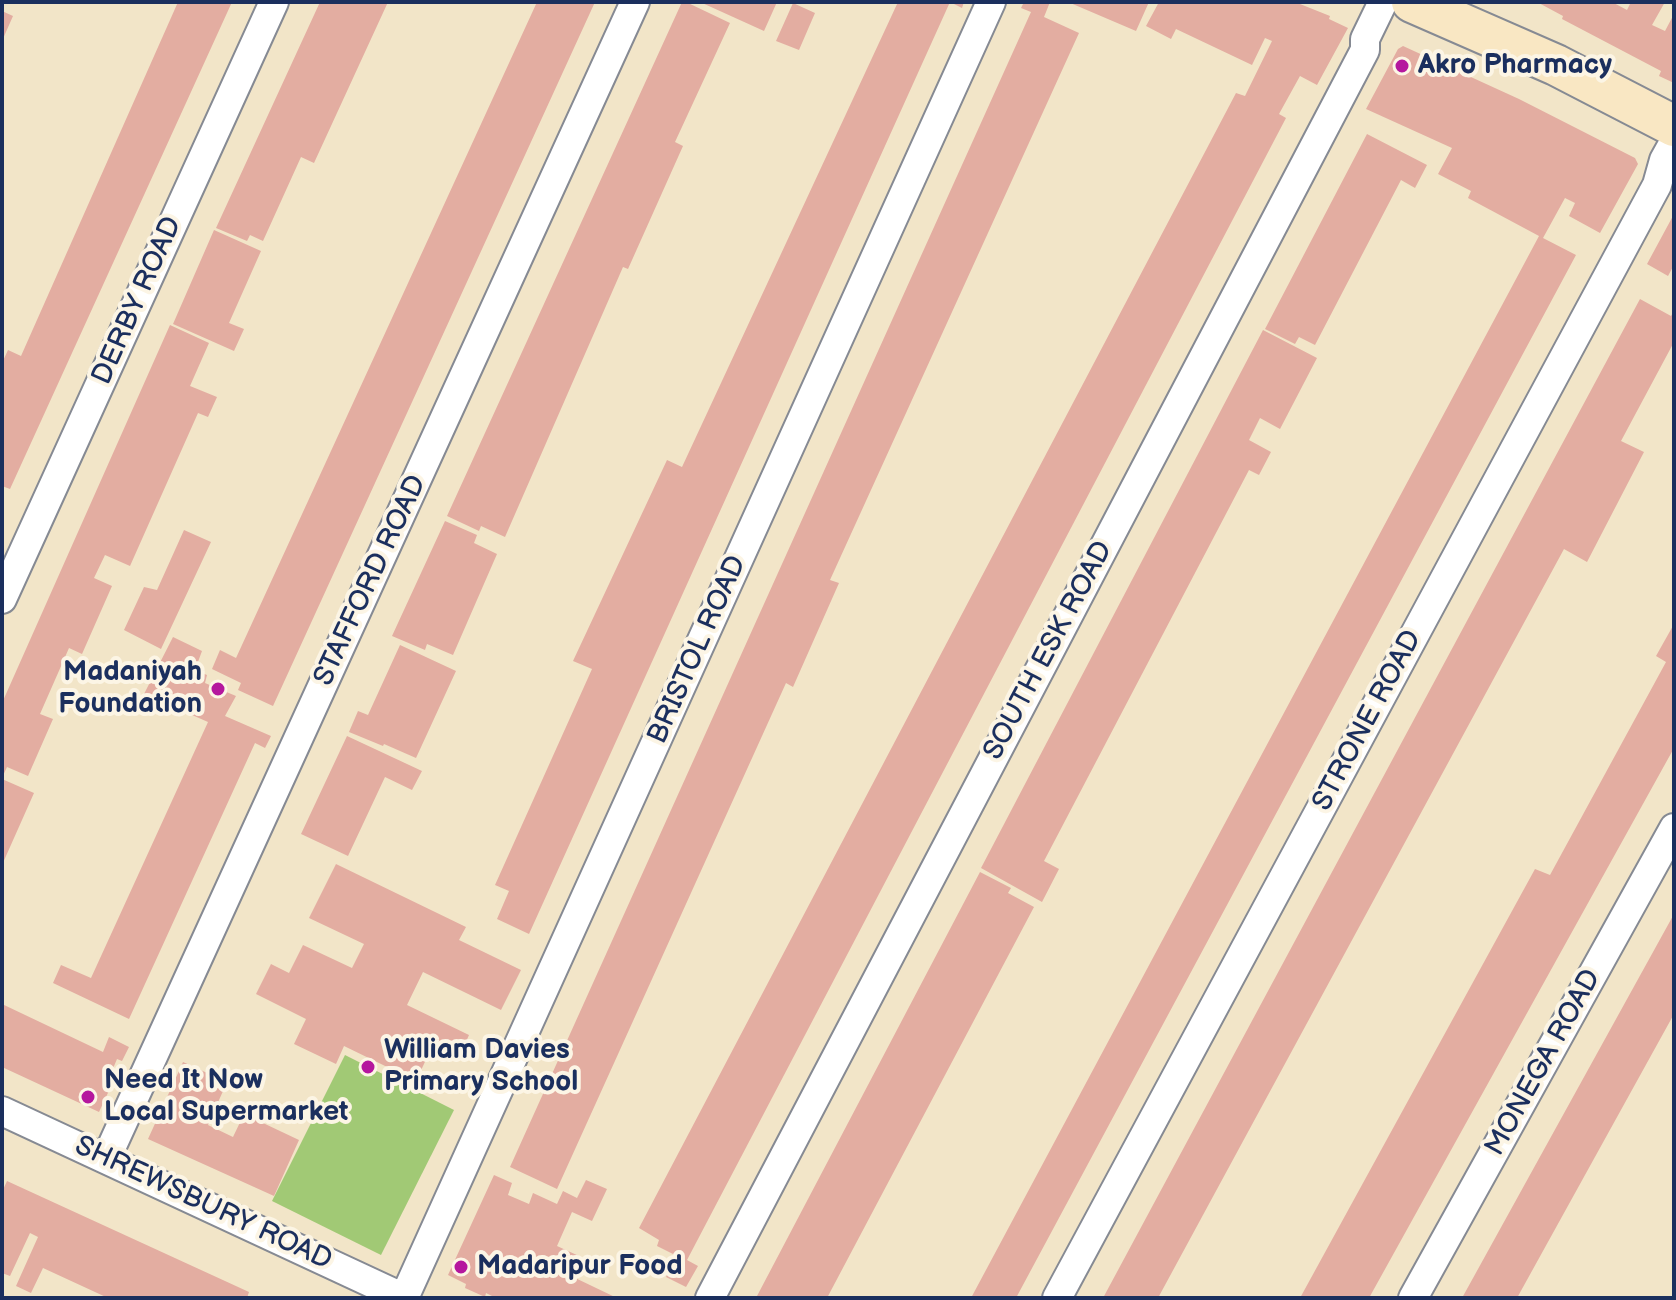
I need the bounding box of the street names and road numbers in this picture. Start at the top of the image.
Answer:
street label: DERBY ROAD [86,212,190,390]
street label: STAFFORD ROAD [308,471,434,691]
street label: SOUTH ESK ROAD [977,536,1121,766]
street label: BRISTOL ROAD [642,551,754,749]
street label: STRONE ROAD [1306,625,1430,817]
street label: MONEGA ROAD [1479,964,1609,1162]
street label: SHREWSBURY ROAD [69,1130,337,1278]

